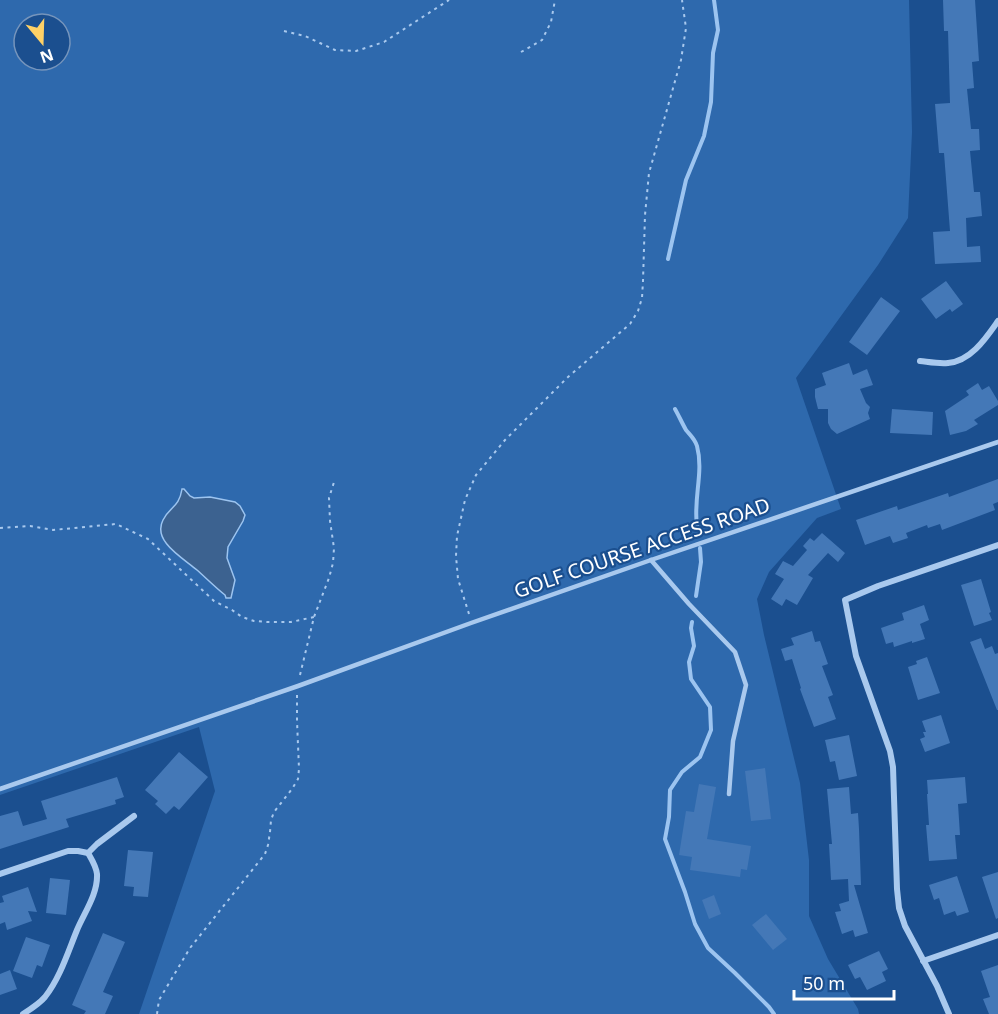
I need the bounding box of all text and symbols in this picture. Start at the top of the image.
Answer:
north arrow [12,12,72,72]
text: N [37,44,57,69]
street label: GOLF COURSE ACCESS ROAD [510,491,773,604]
scale bar [794,963,894,1001]
text: 50 m [803,971,845,995]

